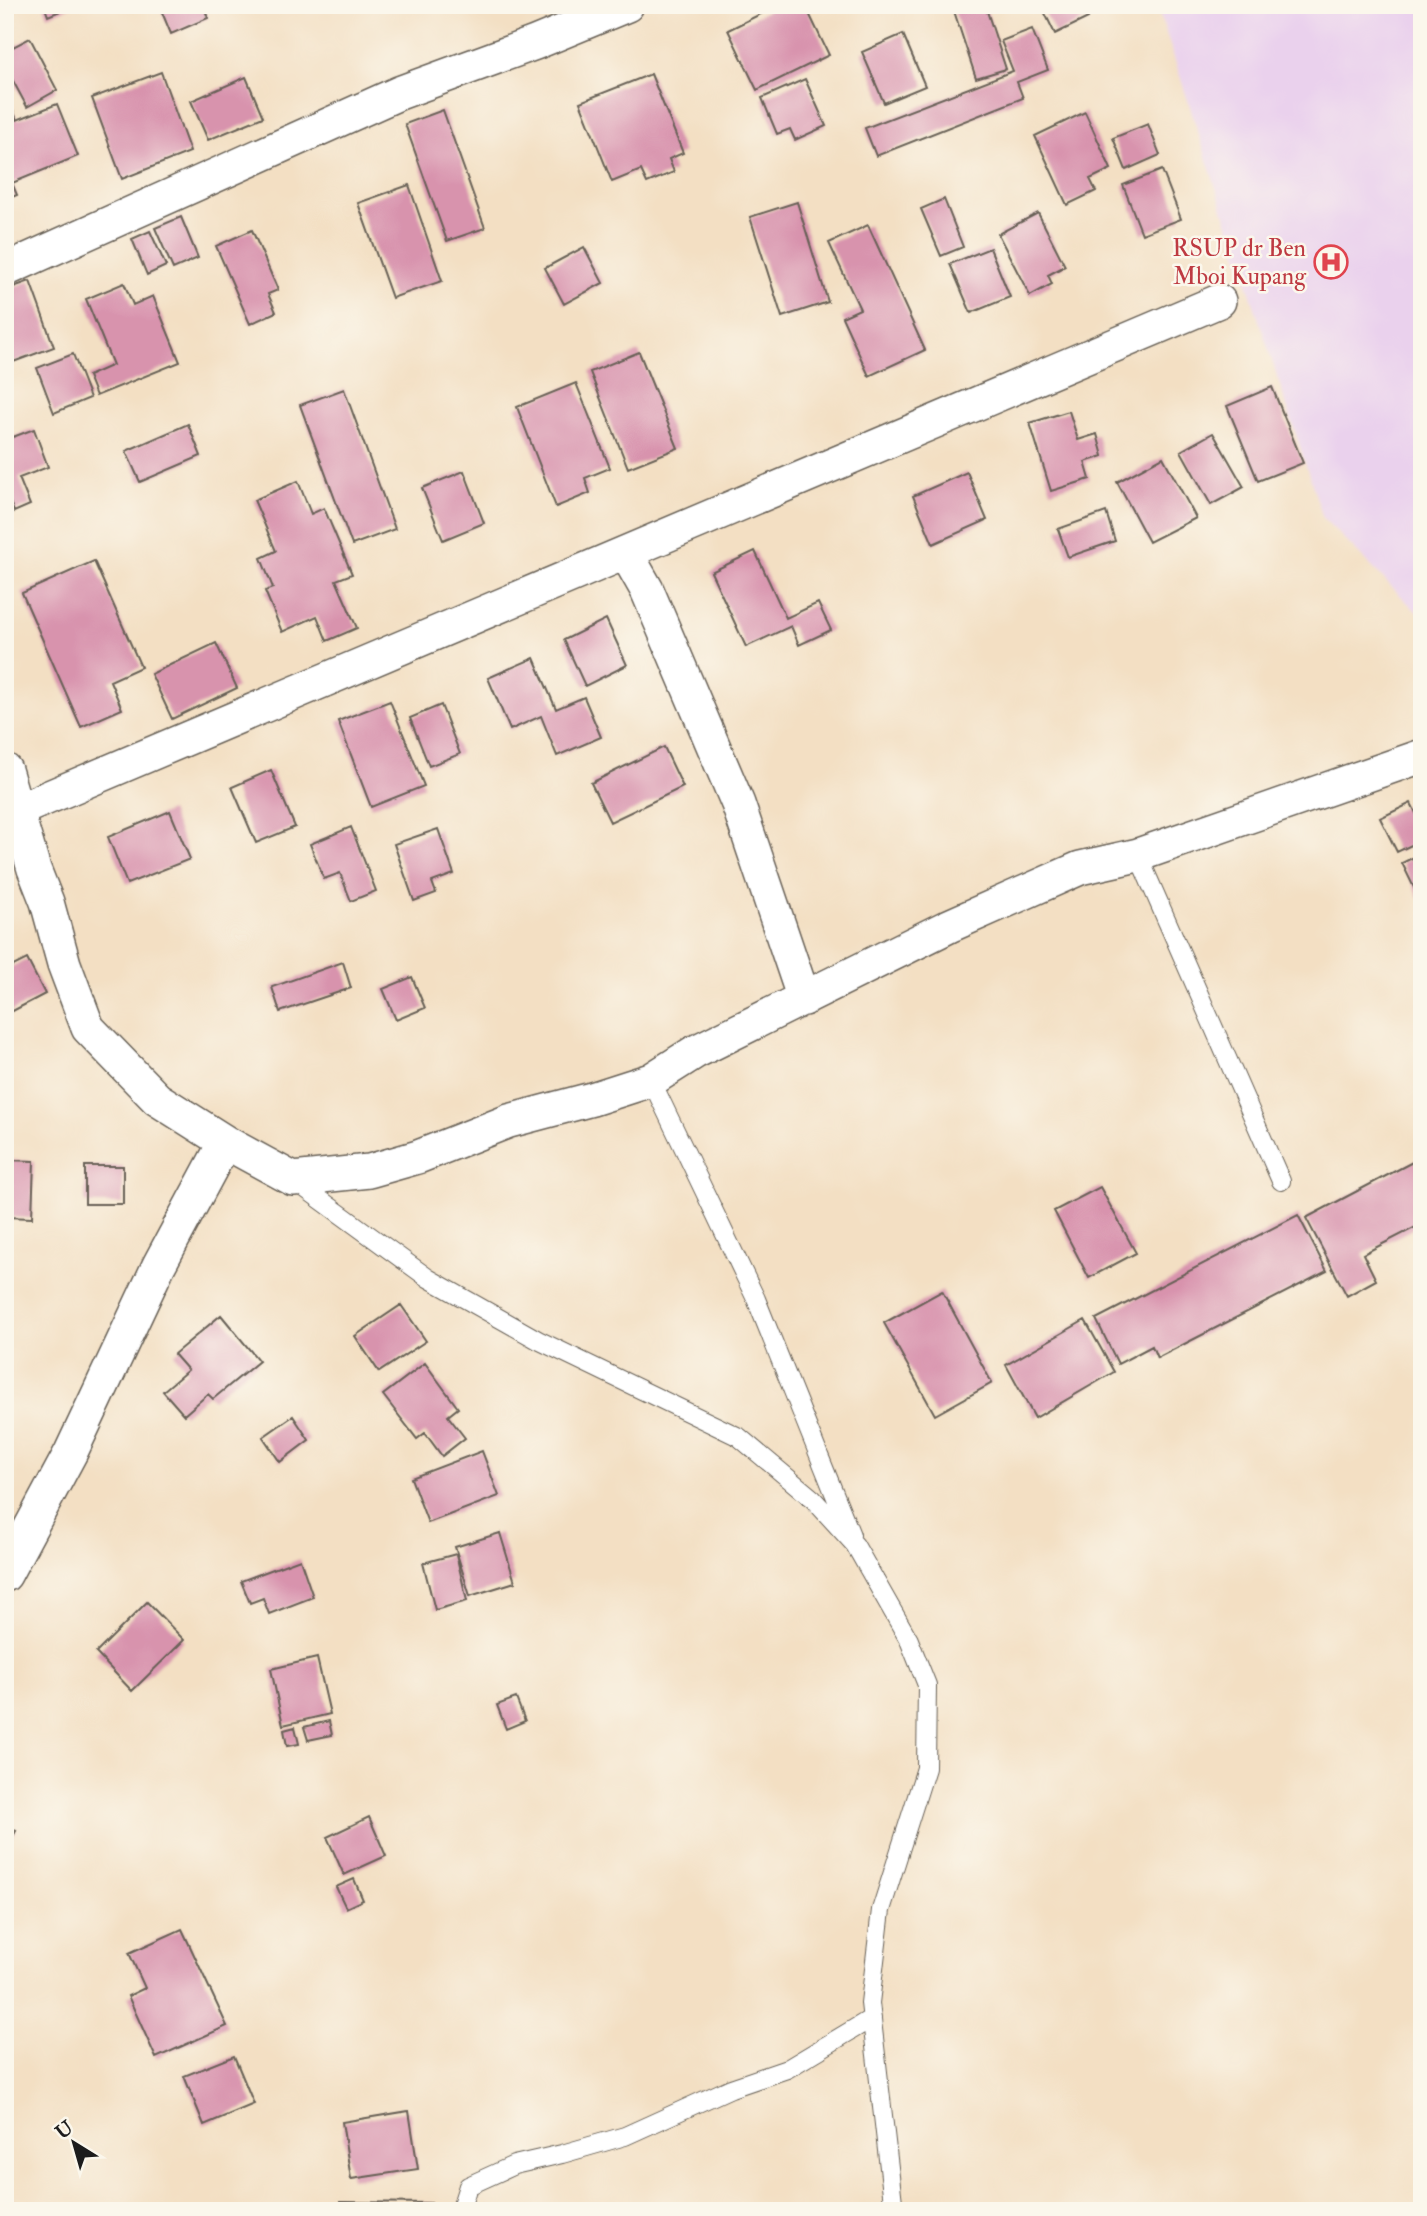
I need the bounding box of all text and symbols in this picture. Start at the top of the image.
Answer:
place label: RSUP dr Ben Mboi Kupang [1172,233,1307,292]
hospital icon: RSUP dr Ben Mboi Kupang [1312,243,1350,281]
north arrow [38,2108,108,2178]
text: U [51,2116,78,2145]

